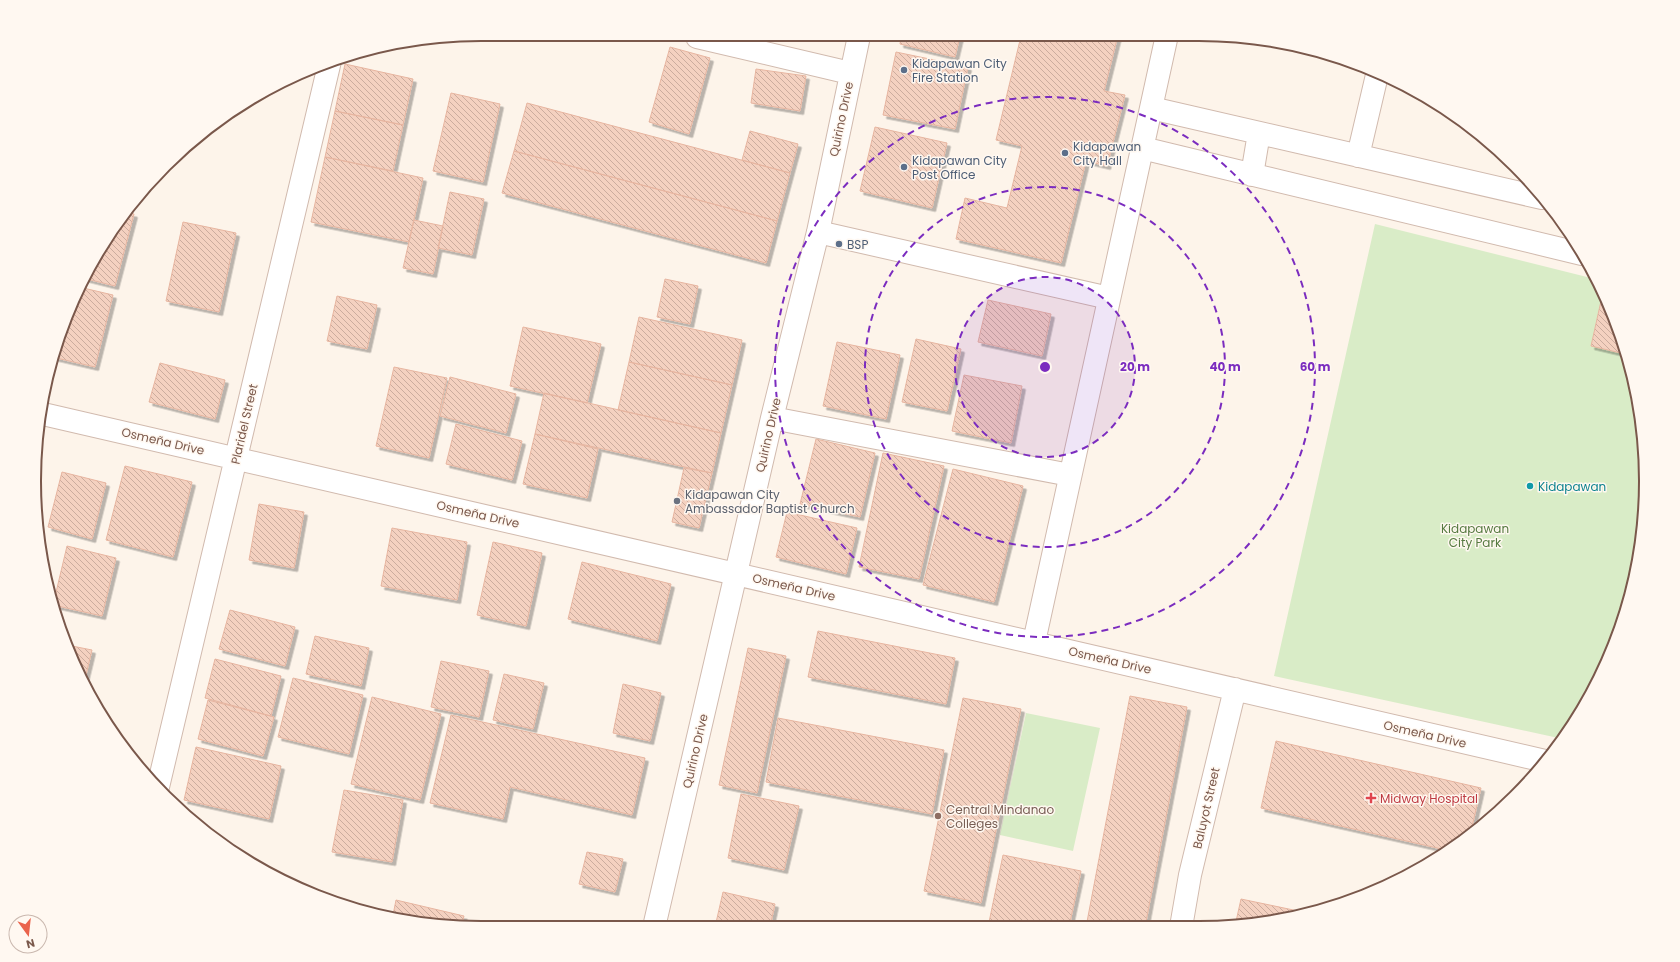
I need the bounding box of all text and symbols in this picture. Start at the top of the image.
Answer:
place label: Kidapawan City Fire Station [912,55,1007,86]
marker: Kidapawan City Fire Station [899,65,909,75]
street label: Quirino Drive [825,80,857,158]
place label: Kidapawan City Hall [1073,138,1141,169]
marker: Kidapawan City Hall [1060,148,1070,158]
place label: Kidapawan City Post Office [912,152,1007,183]
marker: Kidapawan City Post Office [899,162,909,172]
place label: BSP [847,236,868,253]
marker: BSP [834,239,844,249]
text: 20 m [1120,358,1150,375]
text: 40 m [1209,358,1241,375]
text: 60 m [1300,358,1331,375]
centre of rings [1038,360,1052,374]
street label: Plaridel Street [226,382,262,466]
street label: Quirino Drive [751,396,785,474]
street label: Osmeña Drive [120,423,206,459]
place label: Kidapawan [1538,478,1606,495]
marker: Kidapawan [1525,481,1535,491]
place label: Kidapawan City Ambassador Baptist Church [685,486,855,517]
street label: Osmeña Drive [435,496,521,532]
marker: Kidapawan City Ambassador Baptist Church [672,496,682,506]
park label: Kidapawan City Park [1441,520,1509,551]
street label: Osmeña Drive [751,569,837,605]
street label: Osmeña Drive [1067,642,1153,678]
street label: Quirino Drive [678,712,712,790]
street label: Osmeña Drive [1382,716,1468,752]
street label: Baluyot Street [1188,766,1224,850]
place label: Midway Hospital [1380,790,1478,807]
marker: Midway Hospital [1365,792,1377,804]
place label: Central Mindanao Colleges [946,801,1054,832]
marker: Central Mindanao Colleges [933,811,943,821]
north arrow [8,914,48,954]
text: N [25,935,37,952]

